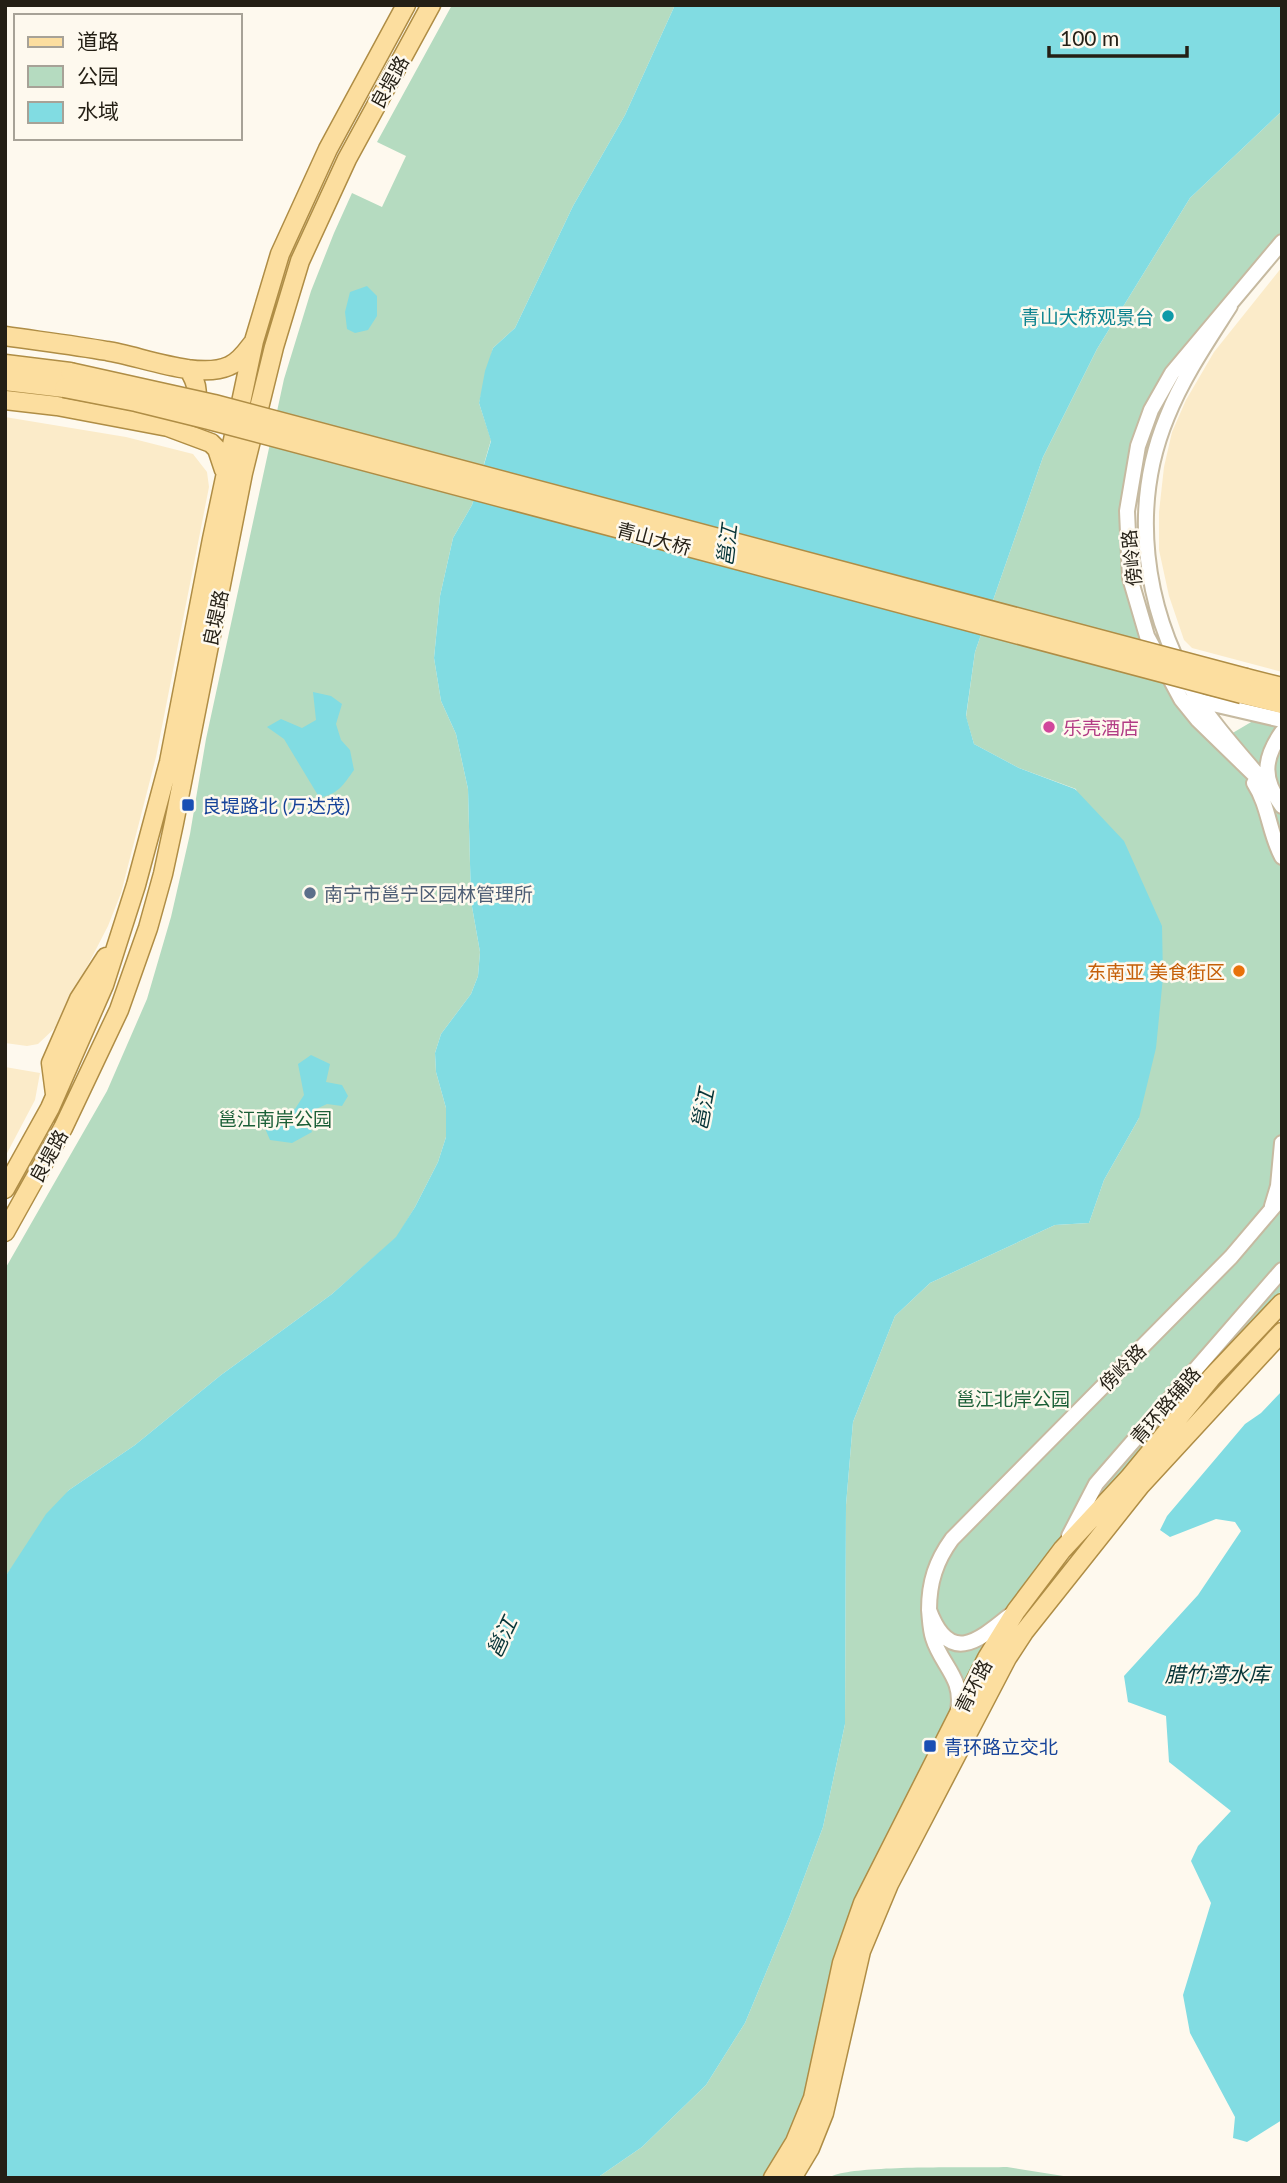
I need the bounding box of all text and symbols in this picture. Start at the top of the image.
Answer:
legend [14,14,242,140]
scale bar [1049,14,1187,58]
text: 100 m [1060,25,1119,50]
text: 道路 [77,28,119,53]
street label: 良堤路 [365,51,413,113]
text: 公园 [77,63,119,88]
text: 水域 [77,98,119,123]
place label: 青山大桥观景台 [1021,305,1154,328]
marker: 青山大桥观景台 [1160,308,1176,324]
street label: 青山大桥 [614,517,694,559]
water label: 邕江 [711,521,741,567]
street label: 傍岭路 [1117,528,1145,588]
street label: 良堤路 [198,588,232,648]
place label: 乐壳酒店 [1063,716,1139,739]
marker: 乐壳酒店 [1041,719,1057,735]
place label: 良堤路北 (万达茂) [202,794,350,817]
marker: 良堤路北 (万达茂) [180,797,196,813]
place label: 南宁市邕宁区园林管理所 [324,882,533,905]
marker: 南宁市邕宁区园林管理所 [302,885,318,901]
place label: 东南亚 美食街区 [1087,960,1225,983]
marker: 东南亚 美食街区 [1231,963,1247,979]
water label: 邕江 [686,1084,719,1132]
park label: 邕江南岸公园 [218,1107,332,1130]
street label: 良堤路 [24,1125,72,1187]
street label: 傍岭路 [1094,1339,1150,1395]
street label: 青环路辅路 [1125,1362,1205,1448]
park label: 邕江北岸公园 [956,1387,1070,1410]
water label: 邕江 [481,1611,522,1661]
street label: 青环路 [950,1655,996,1717]
water label: 腊竹湾水库 [1165,1661,1272,1686]
place label: 青环路立交北 [944,1735,1058,1758]
marker: 青环路立交北 [922,1738,938,1754]

